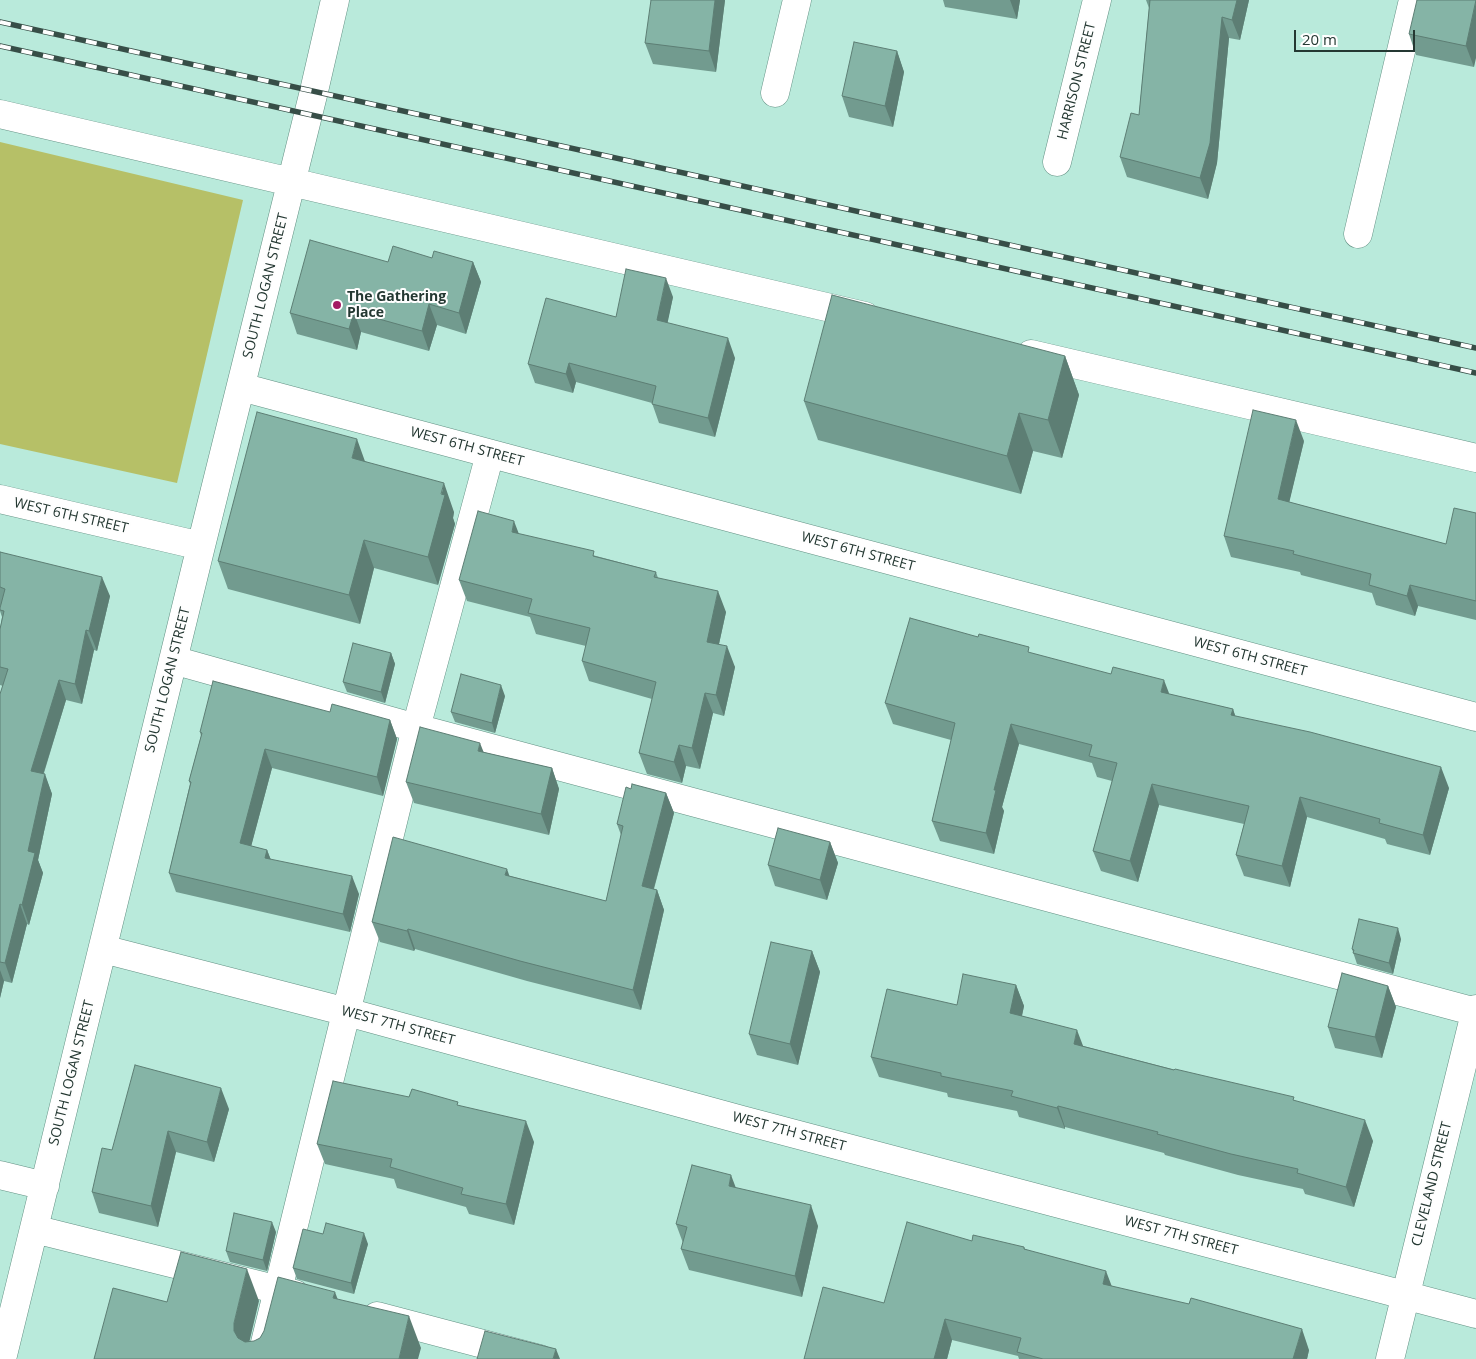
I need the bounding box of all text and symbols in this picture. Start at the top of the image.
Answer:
scale bar [1296,20,1417,52]
street label: HARRISON STREET [1054,21,1100,141]
text: 20 m [1302,29,1337,49]
street label: SOUTH LOGAN STREET [240,212,292,360]
place label: The Gathering Place [347,289,446,322]
marker: The Gathering Place [331,299,343,311]
street label: WEST 6TH STREET [408,424,526,470]
street label: WEST 6TH STREET [12,495,130,537]
street label: WEST 6TH STREET [799,529,917,575]
street label: SOUTH LOGAN STREET [142,606,194,754]
street label: WEST 6TH STREET [1191,634,1309,680]
street label: SOUTH LOGAN STREET [46,999,98,1147]
street label: WEST 7TH STREET [339,1003,457,1049]
street label: WEST 7TH STREET [730,1109,848,1155]
street label: CLEVELAND STREET [1408,1120,1456,1248]
street label: WEST 7TH STREET [1122,1213,1240,1259]

